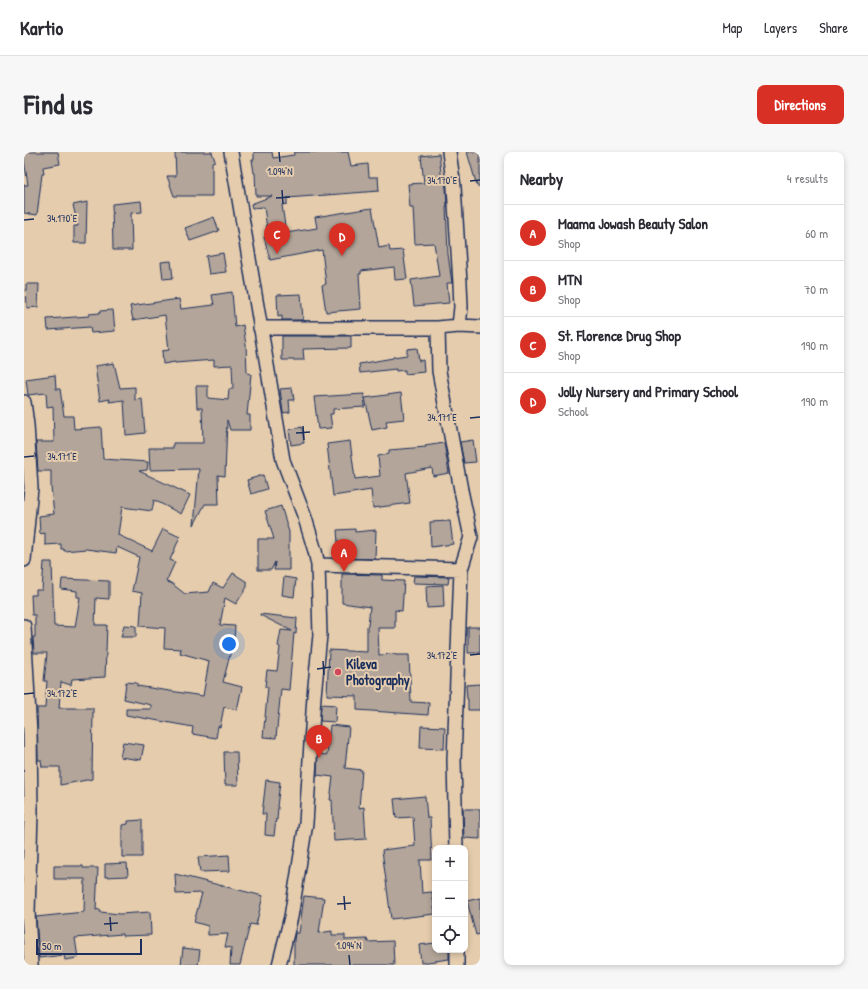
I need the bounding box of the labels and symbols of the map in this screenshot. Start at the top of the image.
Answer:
text: 1.094°N [267,165,293,178]
text: 34.170°E [427,174,458,187]
text: 34.170°E [47,212,78,225]
pin: C [264,221,290,254]
pin: D [329,223,355,256]
text: 34.171°E [427,411,457,424]
text: 34.171°E [47,450,77,463]
pin: A [331,539,357,572]
your location [219,634,239,654]
text: 34.172°E [427,649,458,662]
place label: Kileva Photography [346,654,410,691]
marker: Kileva Photography [333,667,343,677]
text: 34.172°E [47,687,78,700]
pin: B [306,725,332,758]
scale bar [36,937,142,956]
text: 1.094°N [336,939,362,952]

